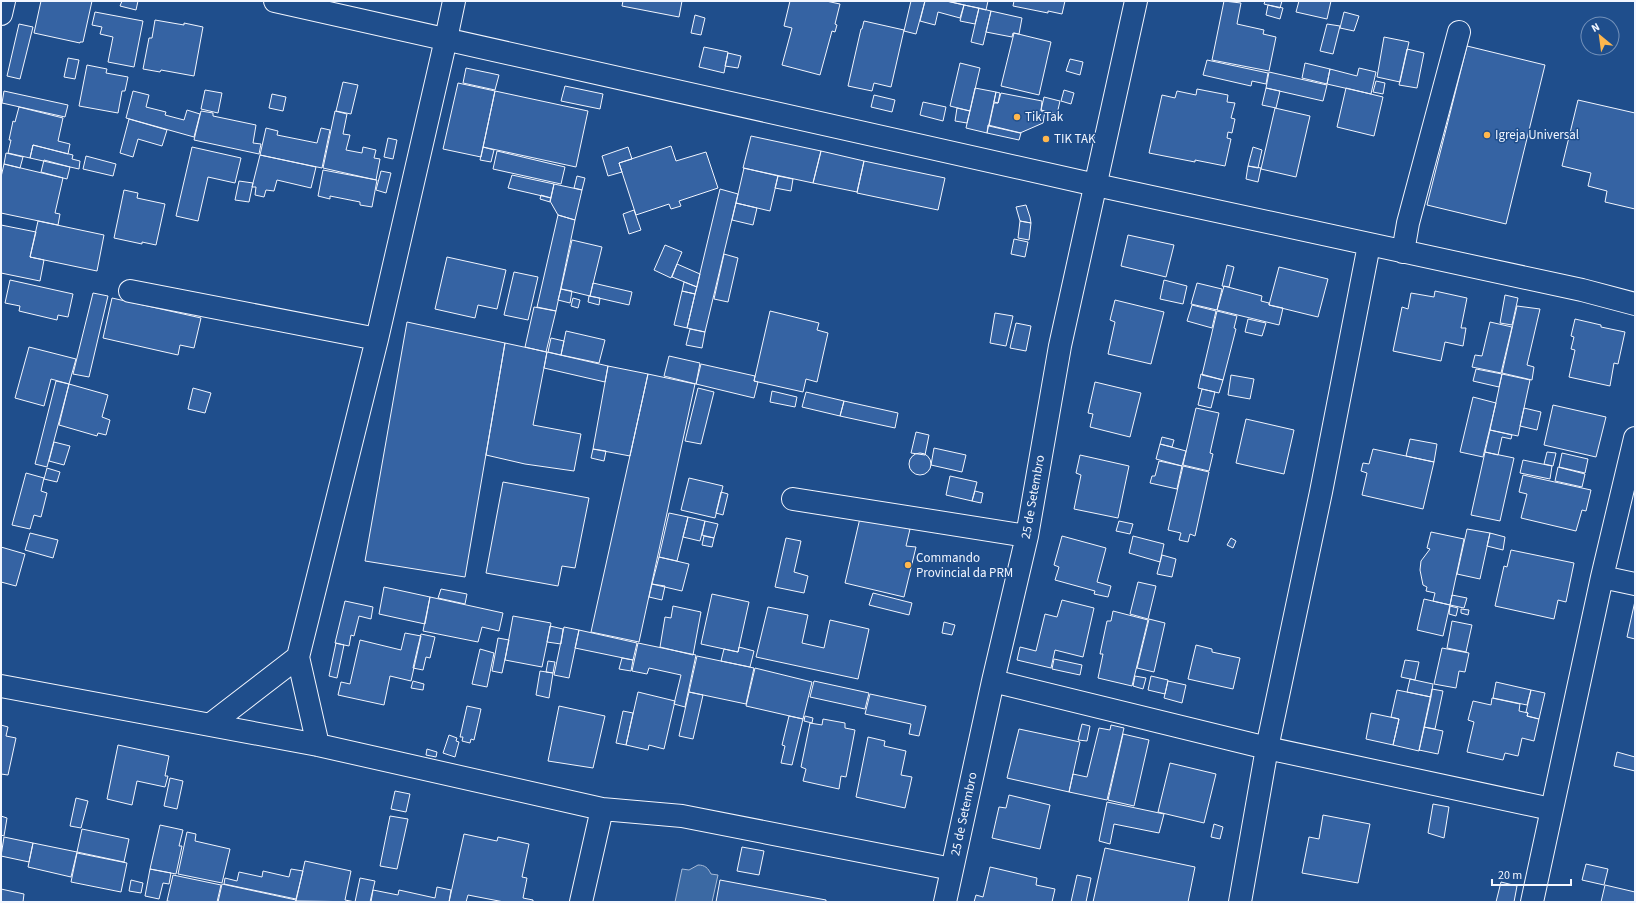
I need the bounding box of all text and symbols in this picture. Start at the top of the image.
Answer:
north arrow [1580,16,1620,56]
text: N [1589,19,1602,36]
place label: Tik Tak [1025,108,1064,126]
marker: Tik Tak [1012,112,1022,122]
place label: Igreja Universal [1495,126,1579,144]
place label: TIK TAK [1054,130,1096,148]
marker: Igreja Universal [1482,130,1492,140]
marker: TIK TAK [1041,134,1051,144]
street label: 25 de Setembro [1017,454,1049,540]
place label: Commando Provincial da PRM [916,549,1013,582]
marker: Commando Provincial da PRM [903,560,913,570]
street label: 25 de Setembro [946,771,982,857]
scale bar [1492,861,1571,887]
text: 20 m [1498,867,1522,884]

